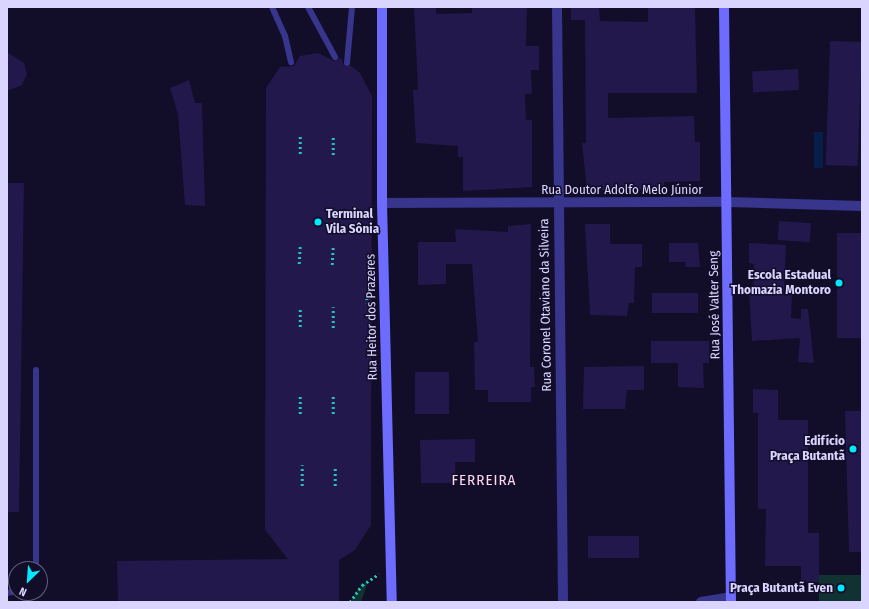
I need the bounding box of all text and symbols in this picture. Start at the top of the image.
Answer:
street label: Rua Doutor Adolfo Melo Júnior [541,182,703,198]
place label: Terminal Vila Sônia [326,207,379,238]
marker: Terminal Vila Sônia [313,217,323,227]
street label: Rua Coronel Otaviano da Silveira [537,218,555,392]
street label: Rua José Valter Seng [706,251,724,359]
street label: Rua Heitor dos Prazeres [363,254,381,380]
place label: Escola Estadual Thomazia Montoro [731,268,831,299]
marker: Escola Estadual Thomazia Montoro [834,278,844,288]
place label: Edifício Praça Butantã [770,434,845,465]
marker: Edifício Praça Butantã [848,444,858,454]
district label: FERREIRA [452,472,516,490]
north arrow [8,561,48,601]
place label: Praça Butantã Even [730,580,833,596]
marker: Praça Butantã Even [836,583,846,593]
text: N [17,584,29,599]

